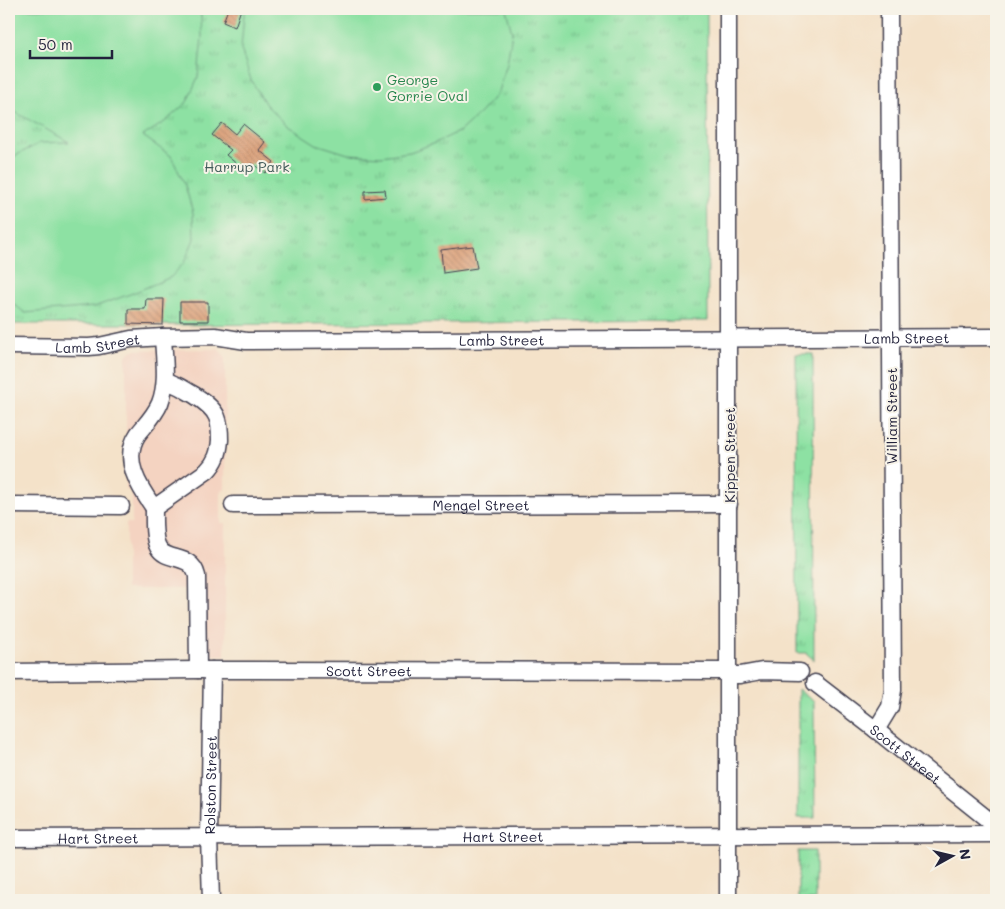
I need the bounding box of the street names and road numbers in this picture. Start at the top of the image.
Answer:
street label: Lamb Street [864,328,949,347]
street label: Lamb Street [55,329,140,357]
street label: Lamb Street [459,330,544,349]
street label: William Street [882,368,901,464]
street label: Kippen Street [720,407,739,503]
street label: Mengel Street [432,495,530,514]
street label: Scott Street [326,661,412,680]
street label: Scott Street [866,719,945,788]
street label: Rolston Street [200,735,220,835]
street label: Hart Street [462,826,544,846]
street label: Hart Street [57,828,139,847]

